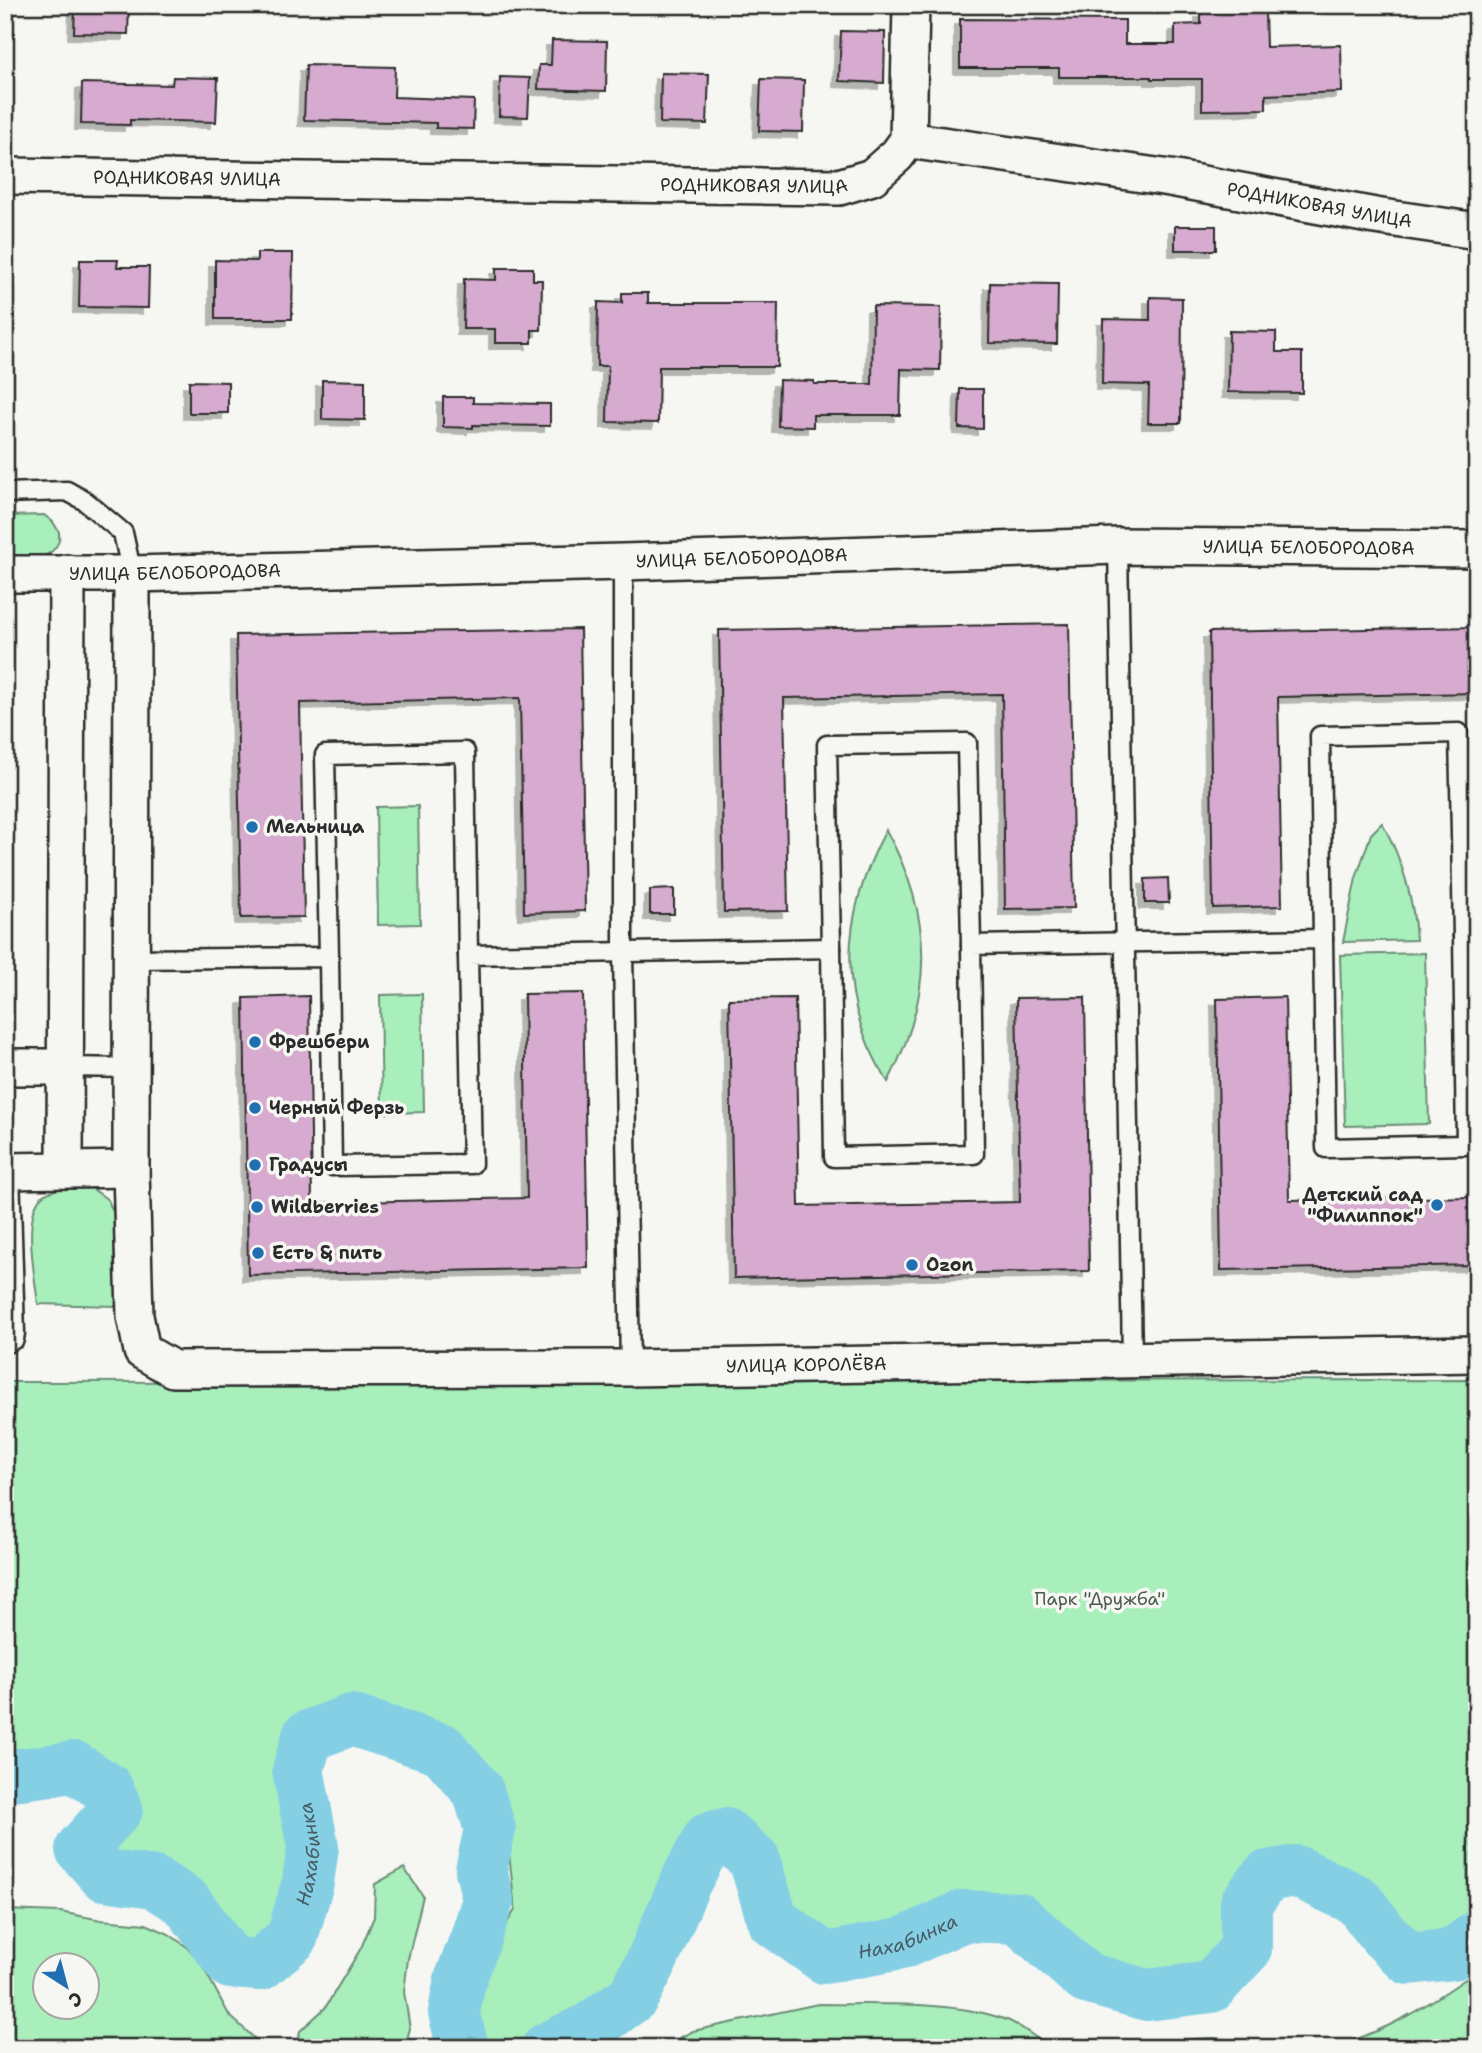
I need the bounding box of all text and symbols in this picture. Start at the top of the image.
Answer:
street label: РОДНИКОВАЯ УЛИЦА [93,165,281,192]
street label: РОДНИКОВАЯ УЛИЦА [660,173,851,200]
street label: РОДНИКОВАЯ УЛИЦА [1225,177,1413,233]
street label: УЛИЦА БЕЛОБОРОДОВА [1202,535,1415,560]
street label: УЛИЦА БЕЛОБОРОДОВА [635,543,848,574]
street label: УЛИЦА БЕЛОБОРОДОВА [69,558,281,586]
place label: Мельница [266,815,365,839]
marker: Мельница [244,819,260,835]
place label: Фрешбери [269,1030,370,1054]
marker: Фрешбери [247,1034,263,1050]
place label: Черный Ферзь [269,1096,404,1120]
marker: Черный Ферзь [247,1100,263,1116]
place label: Градусы [269,1153,348,1177]
marker: Градусы [247,1157,263,1173]
place label: Детский сад "Филиппок" [1302,1183,1423,1228]
place label: Wildberries [271,1195,379,1219]
marker: Детский сад "Филиппок" [1429,1197,1445,1213]
marker: Wildberries [249,1199,265,1215]
place label: Есть & пить [272,1241,382,1265]
marker: Есть & пить [250,1245,266,1261]
place label: Ozon [926,1253,973,1277]
marker: Ozon [904,1257,920,1273]
street label: УЛИЦА КОРОЛЁВА [726,1352,887,1378]
park label: Парк "Дружба" [1035,1587,1165,1611]
water label: Нахабинка [290,1800,326,1909]
water label: Нахабинка [856,1908,962,1965]
north arrow [32,1952,102,2022]
text: С [64,1986,88,2013]

